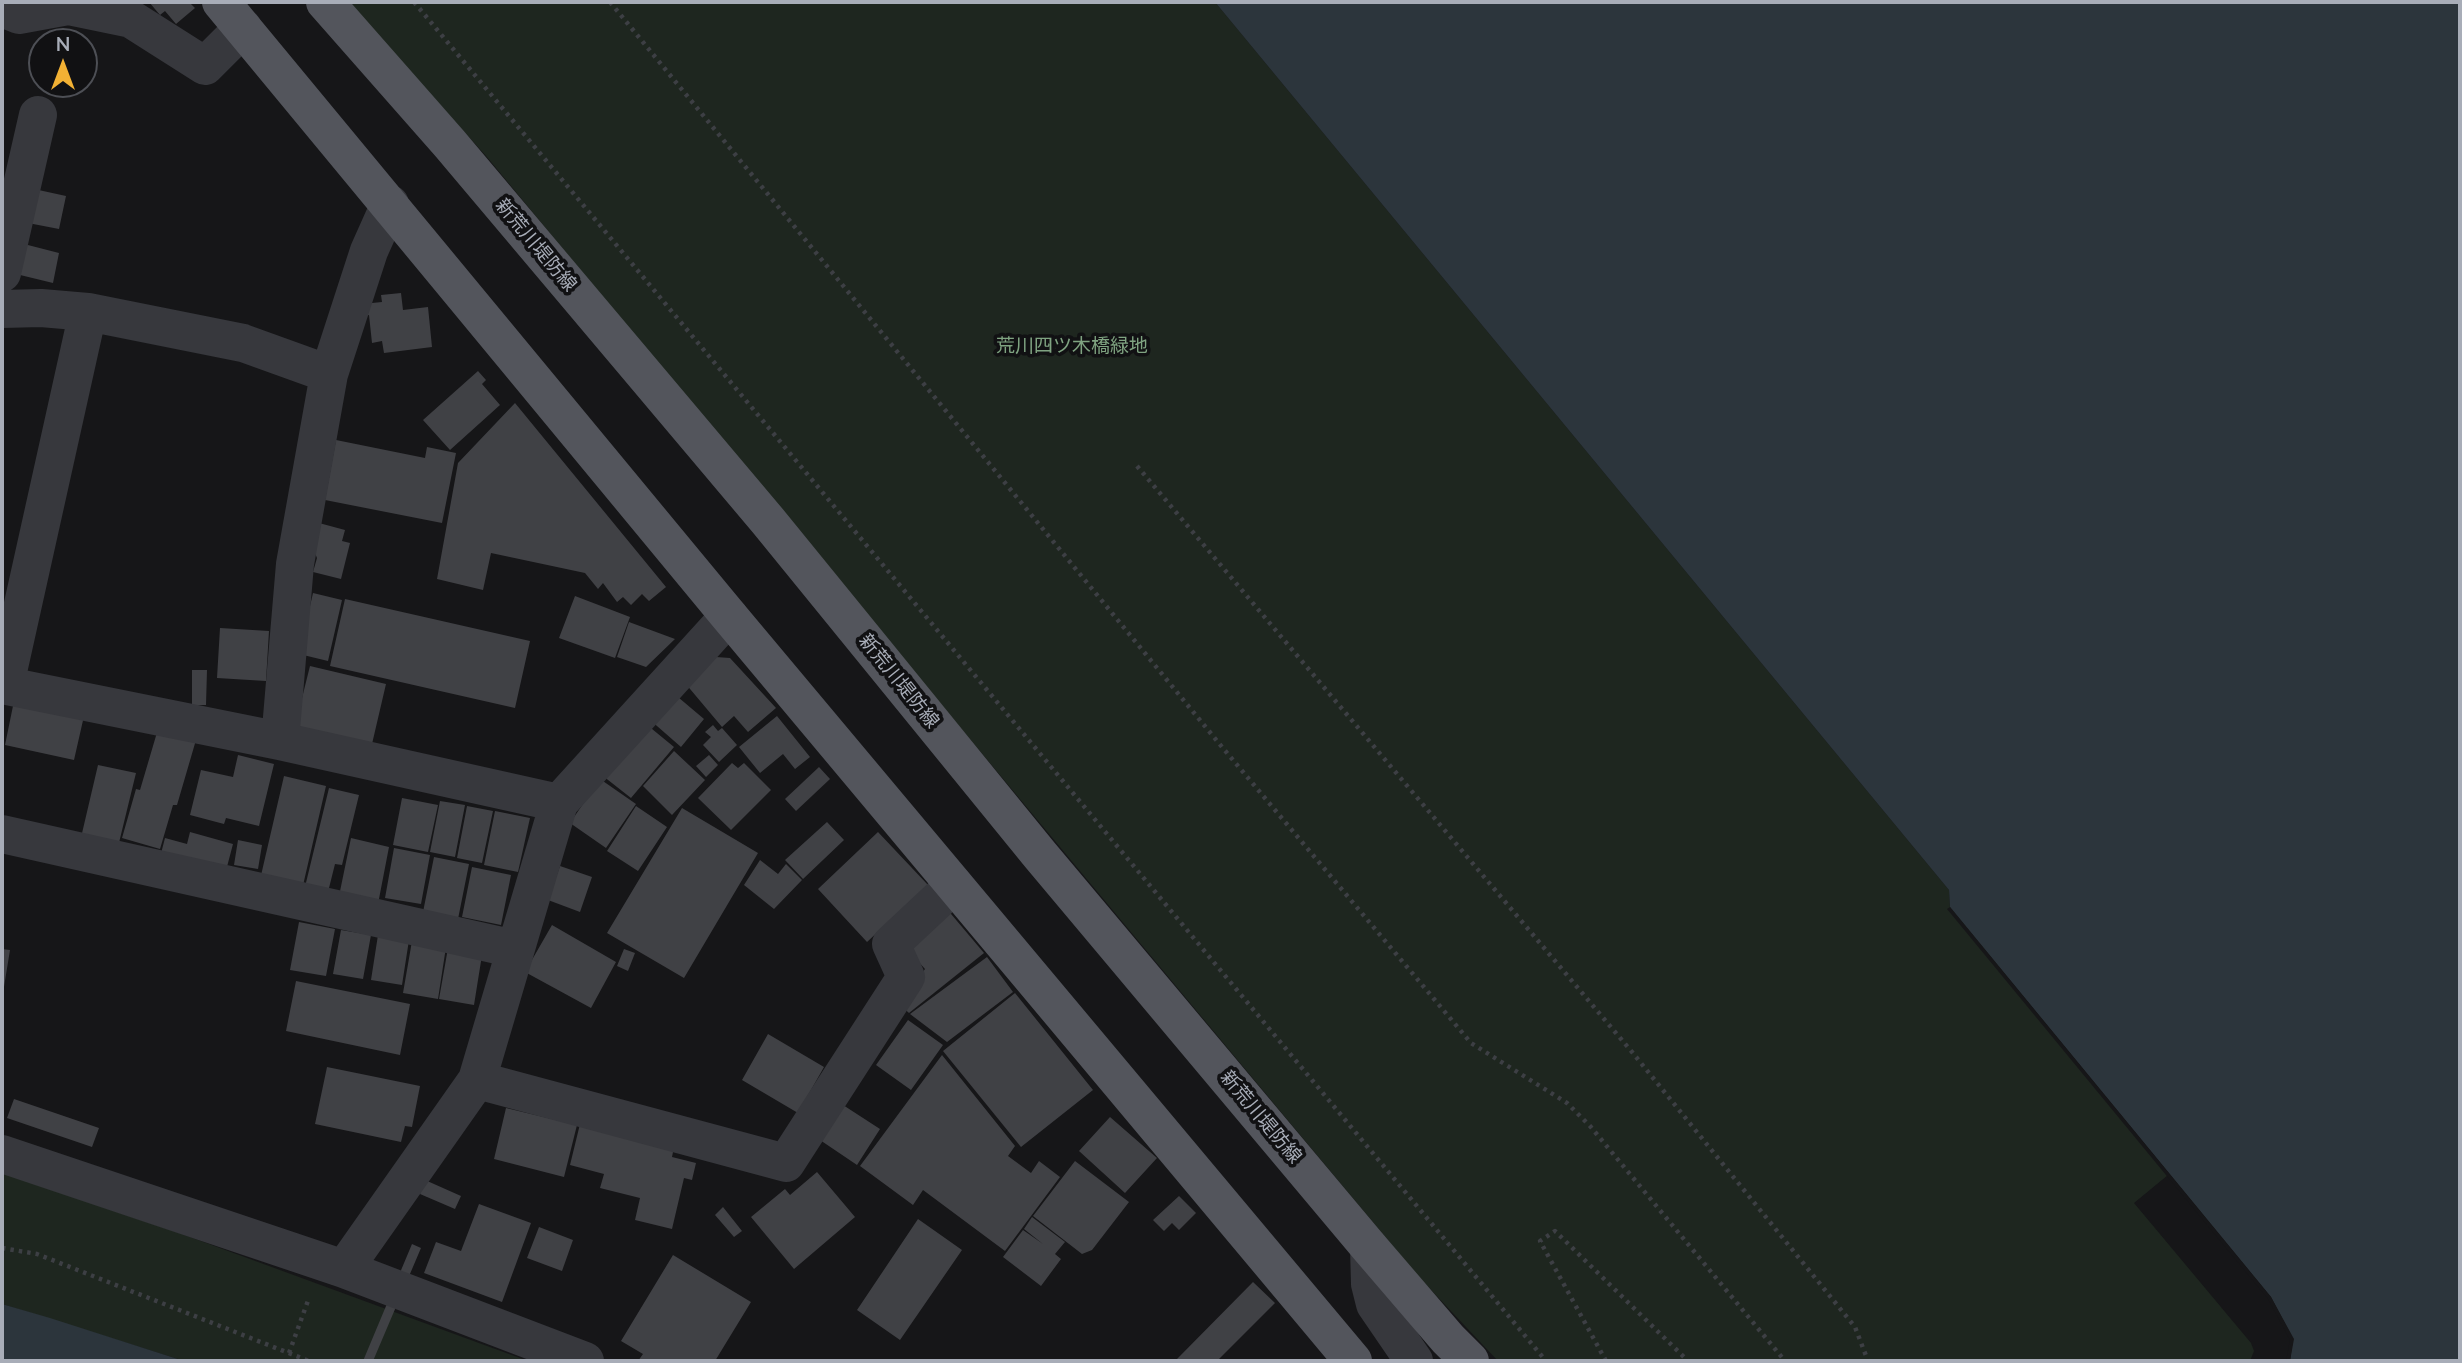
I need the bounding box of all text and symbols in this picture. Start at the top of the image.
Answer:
north arrow [28,28,98,98]
text: N [56,32,70,55]
street label: 新荒川堤防線 [491,194,581,296]
park label: 荒川四ツ木橋緑地 [996,335,1148,357]
street label: 新荒川堤防線 [854,630,944,732]
street label: 新荒川堤防線 [1216,1066,1306,1168]

